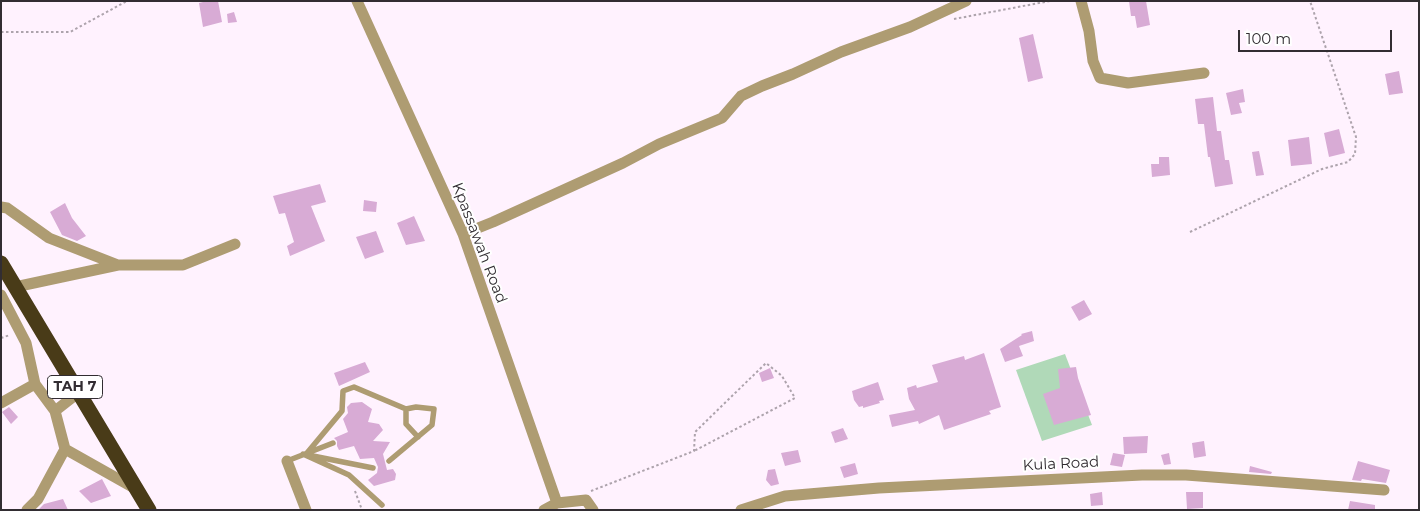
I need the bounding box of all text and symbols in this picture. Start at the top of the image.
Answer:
scale bar [1240,20,1394,52]
text: 100 m [1246,29,1291,48]
street label: Kpassawah Road [448,180,510,306]
road number: TAH 7 [48,376,102,398]
street label: Kula Road [1022,453,1100,475]

